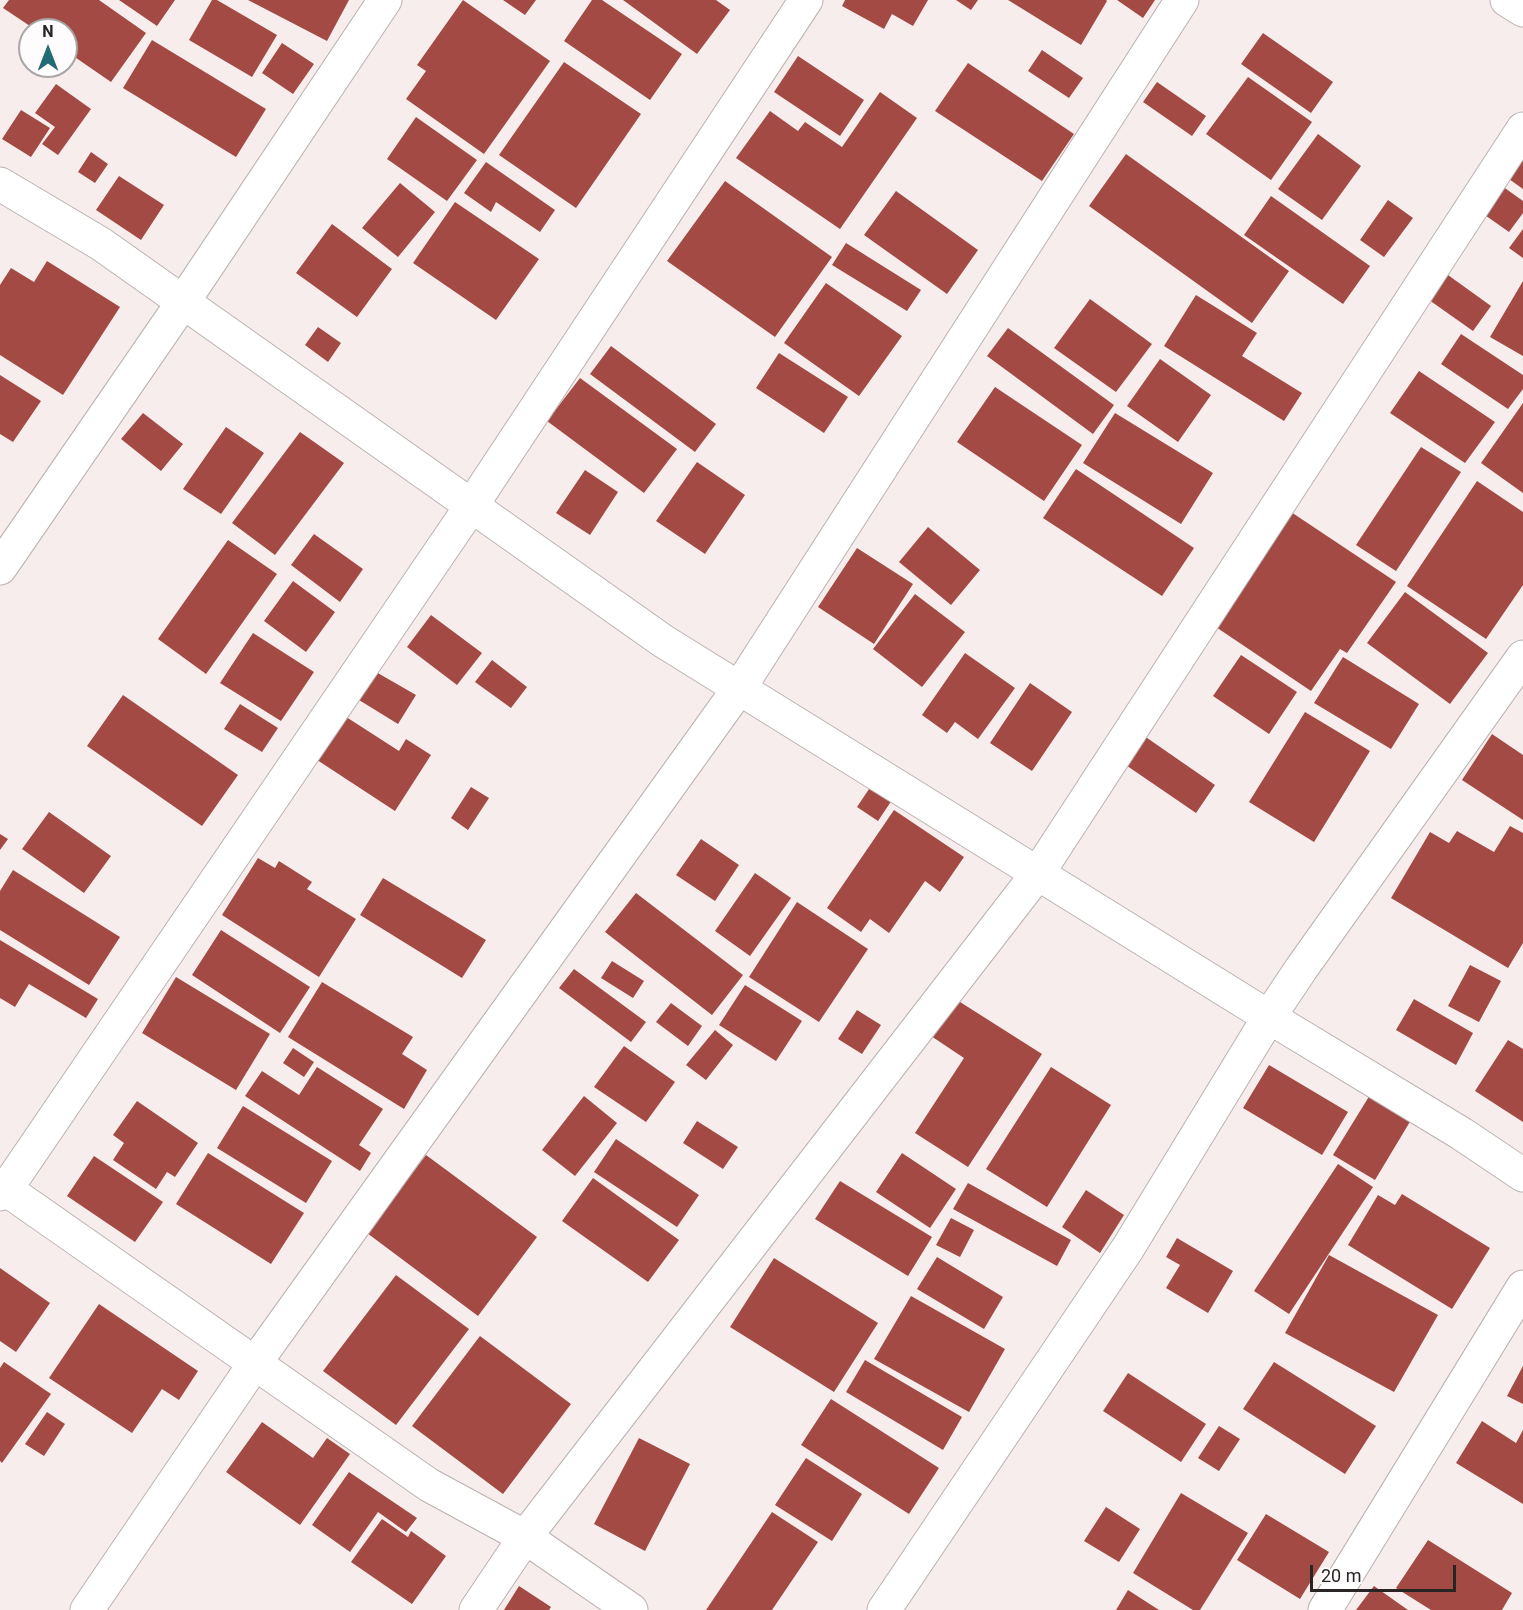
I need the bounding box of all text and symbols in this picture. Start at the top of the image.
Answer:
north arrow [18,18,78,78]
text: N [42,22,54,41]
scale bar [1313,1553,1458,1591]
text: 20 m [1321,1565,1361,1586]

